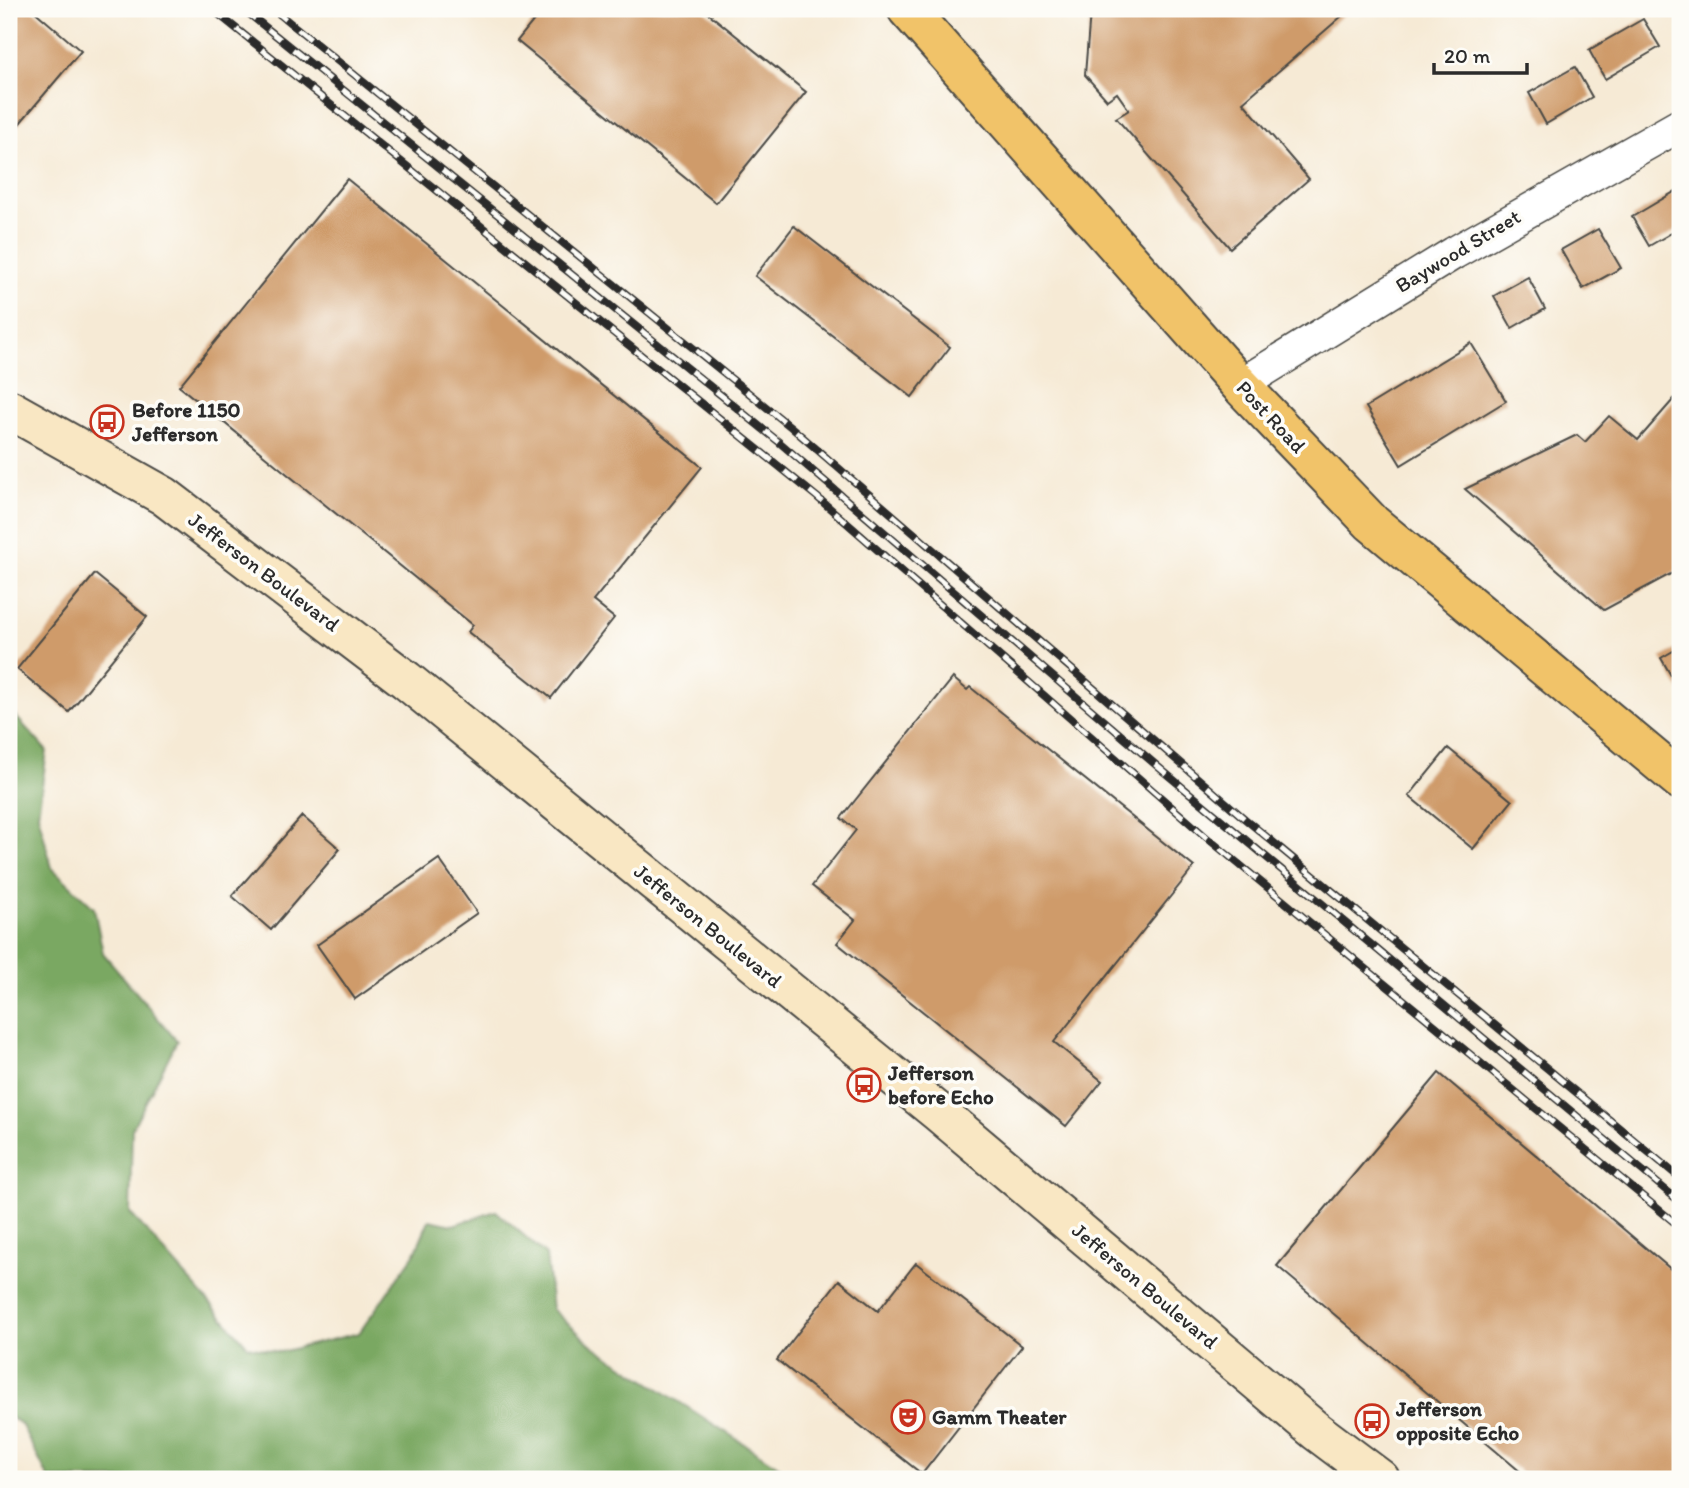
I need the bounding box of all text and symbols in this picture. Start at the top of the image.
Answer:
scale bar [1434,32,1526,76]
text: 20 m [1444,43,1491,68]
street label: Baywood Street [1391,203,1525,298]
street label: Post Road [1232,375,1312,459]
place label: Before 1150 Jefferson [131,397,240,446]
bus stop icon: Before 1150 Jefferson [88,403,126,441]
street label: Jefferson Boulevard [184,507,345,637]
street label: Jefferson Boulevard [629,858,788,993]
place label: Jefferson before Echo [887,1060,994,1109]
bus stop icon: Jefferson before Echo [845,1066,883,1104]
street label: Jefferson Boulevard [1067,1217,1224,1354]
place label: Jefferson opposite Echo [1395,1396,1520,1446]
theatre icon: Gamm Theater [889,1398,927,1436]
bus stop icon: Jefferson opposite Echo [1353,1402,1391,1440]
place label: Gamm Theater [932,1404,1067,1429]

